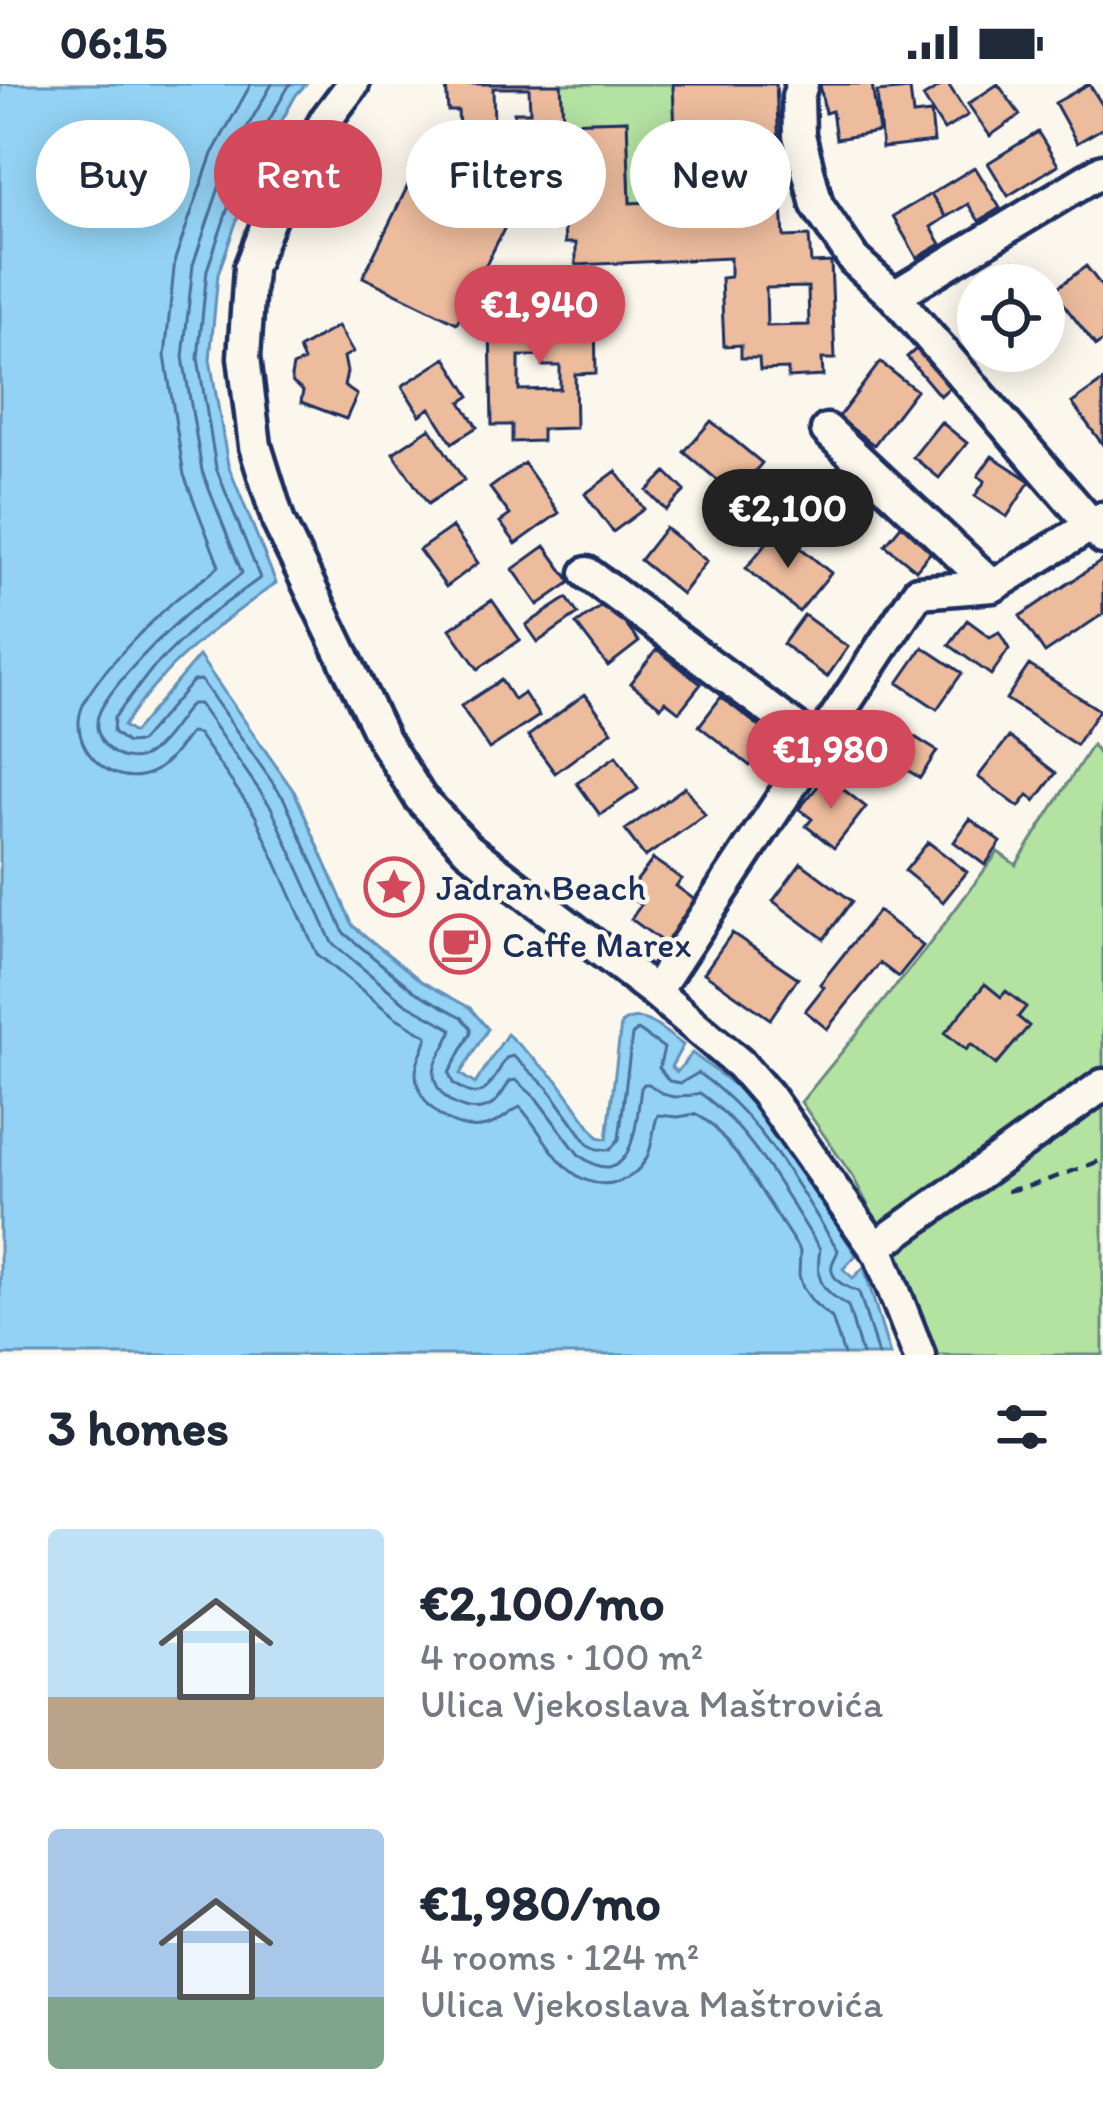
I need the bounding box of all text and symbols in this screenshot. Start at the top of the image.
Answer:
text: 06:15 [60,15,167,69]
chip: Buy [36,120,190,228]
chip: Rent [214,120,382,228]
chip: Filters [406,120,606,228]
chip: New [630,120,791,228]
map controls [957,264,1065,372]
button: locate [957,264,1065,372]
pin: €1,940 [442,265,638,367]
text: €1,940 [481,280,599,327]
pin: €2,100 [690,469,886,571]
text: €2,100 [729,484,847,531]
pin: €1,980 [733,710,929,812]
text: €1,980 [773,725,889,772]
place icon: Jadran Beach [363,856,425,918]
place label: Jadran Beach [436,866,646,909]
cafe icon: Caffe Marex [429,913,491,975]
place label: Caffe Marex [502,923,692,966]
icon: filters [989,1394,1055,1460]
text: 3 homes [48,1397,229,1458]
text: €2,100/mo [420,1572,665,1633]
icon: home [144,1577,288,1721]
text: 4 rooms · 100 m² [420,1633,703,1680]
text: Ulica Vjekoslava Maštrovića [420,1680,883,1727]
text: €1,980/mo [420,1872,661,1933]
icon: home [144,1877,288,2021]
text: 4 rooms · 124 m² [420,1933,699,1980]
text: Ulica Vjekoslava Maštrovića [420,1980,883,2027]

